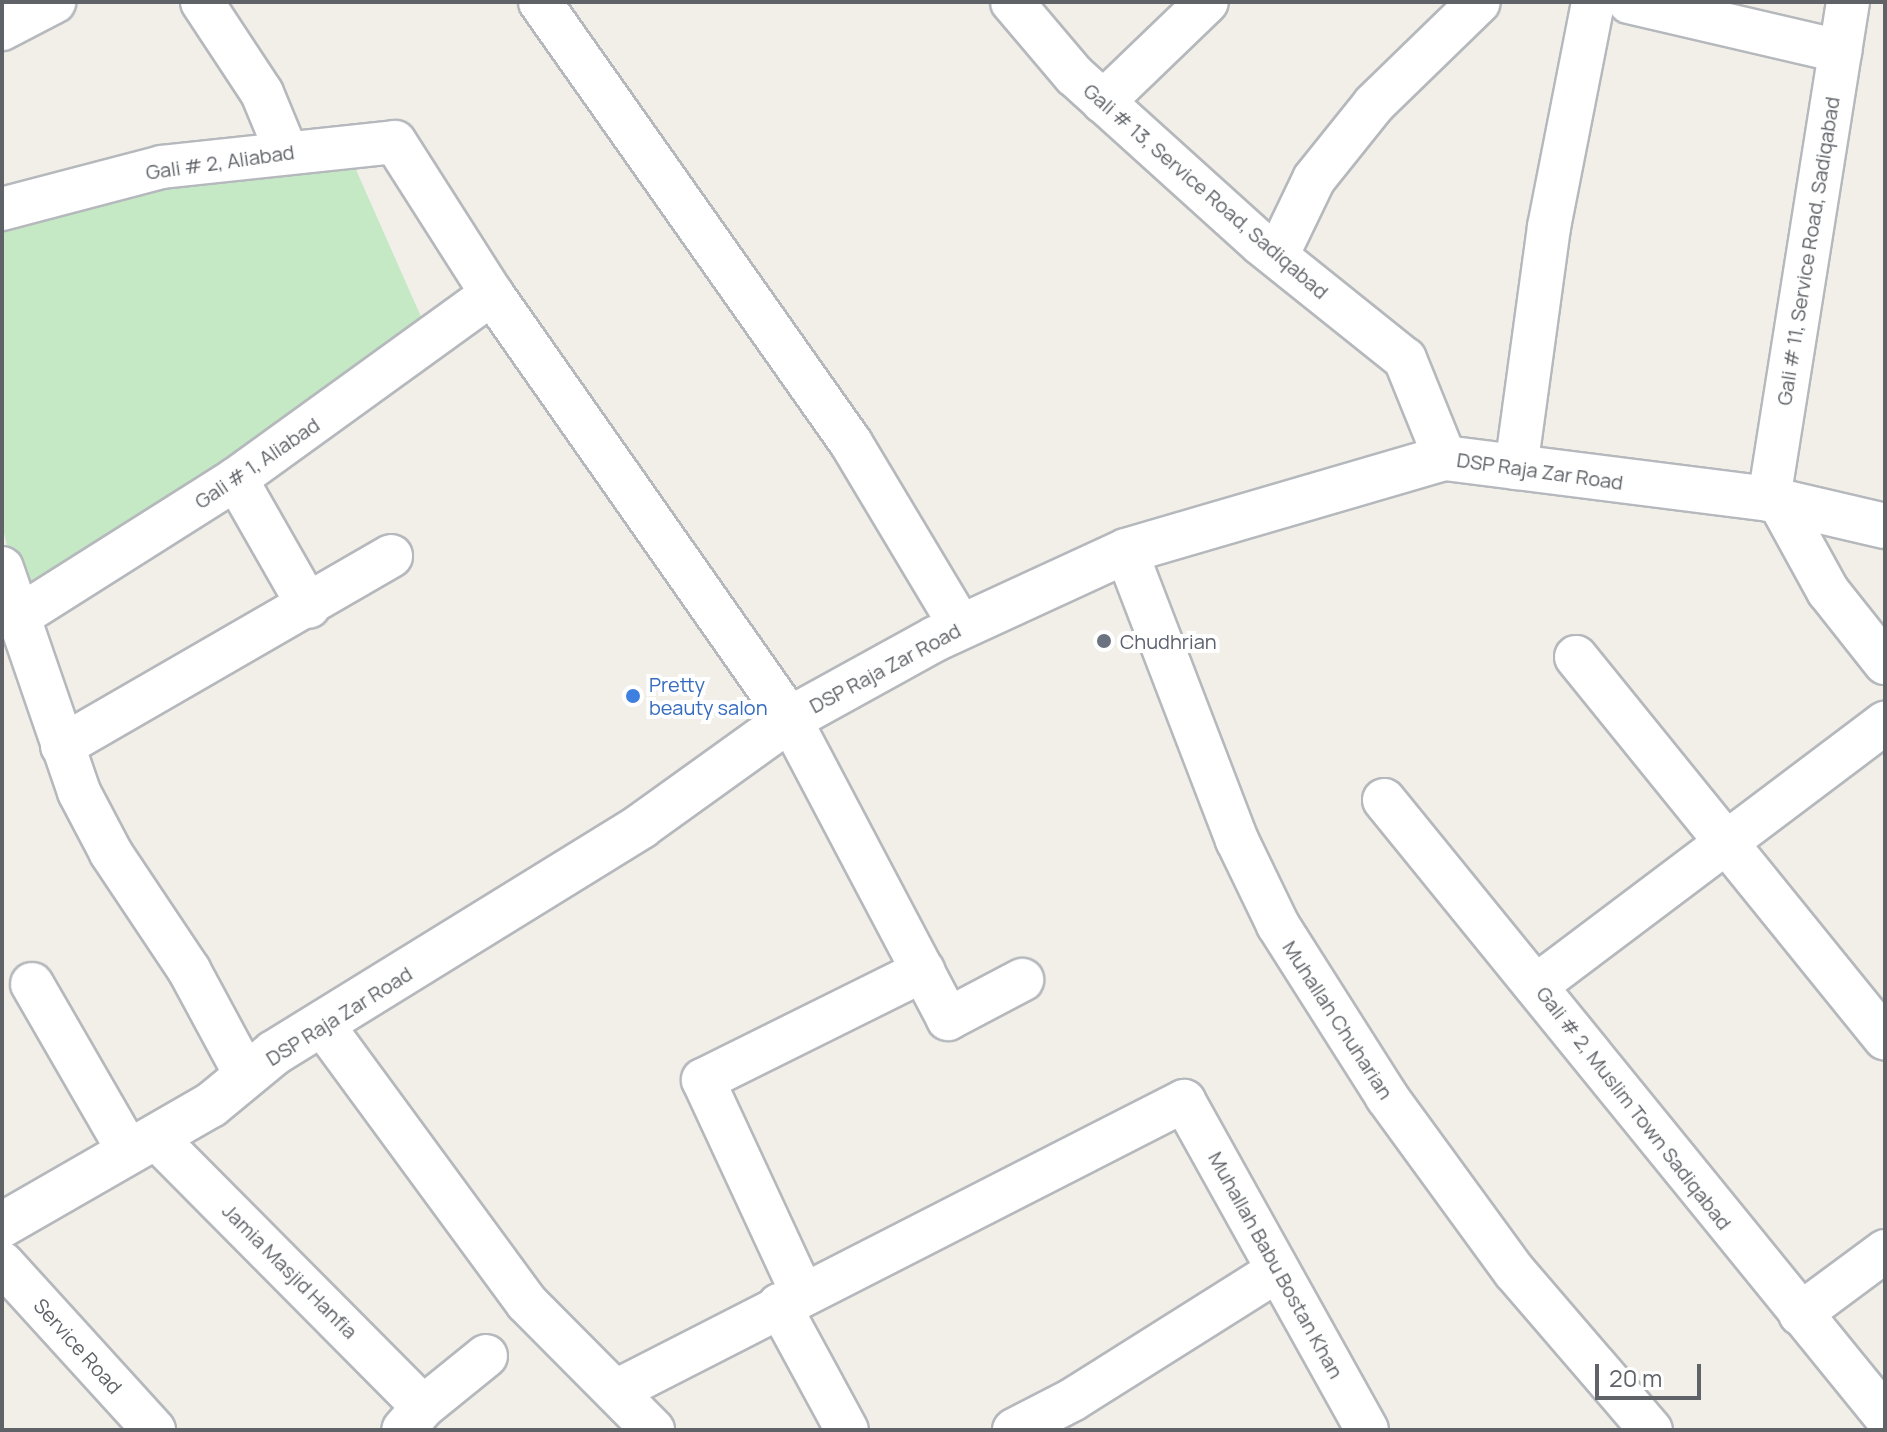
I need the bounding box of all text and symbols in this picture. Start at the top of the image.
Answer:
street label: Gali # 13, Service Road, Sadiqabad [1079,78,1333,304]
street label: Gali # 11, Service Road, Sadiqabad [1772,95,1844,407]
street label: Gali # 2, Aliabad [144,140,296,184]
street label: Gali # 1, Aliabad [190,412,324,514]
street label: DSP Raja Zar Road [1455,447,1625,495]
street label: DSP Raja Zar Road [805,618,965,718]
place label: Chudhrian [1120,629,1217,653]
marker: Chudhrian [1095,632,1113,650]
place label: Pretty beauty salon [649,672,768,719]
marker: Pretty beauty salon [624,687,642,705]
street label: Muhallah Chuharian [1278,936,1398,1104]
street label: DSP Raja Zar Road [262,961,416,1071]
street label: Gali # 2, Muslim Town Sadiqabad [1532,982,1736,1234]
street label: Muhallah Babu Bostan Khan [1204,1148,1348,1382]
street label: Jamia Masjid Hanfia [218,1199,362,1343]
street label: Service Road [29,1293,127,1399]
scale bar [1599,1348,1705,1398]
text: 20 m [1609,1361,1662,1394]

